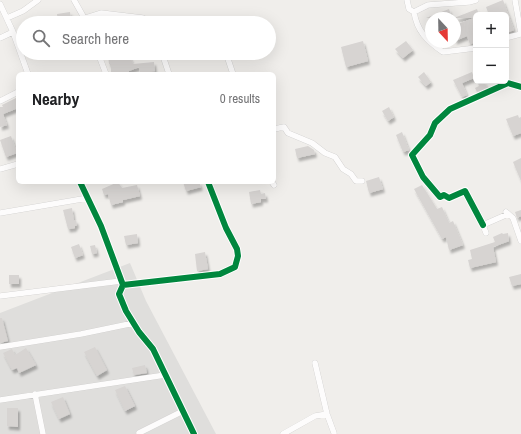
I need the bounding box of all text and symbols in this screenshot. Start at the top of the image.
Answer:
north arrow [425,12,461,48]
map controls [473,12,509,84]
button: + [473,12,509,48]
search box [16,16,276,60]
icon: search [30,27,52,49]
text: Search here [62,28,129,49]
button: − [473,48,509,84]
text: Nearby [32,87,79,110]
text: 0 results [220,90,260,107]

